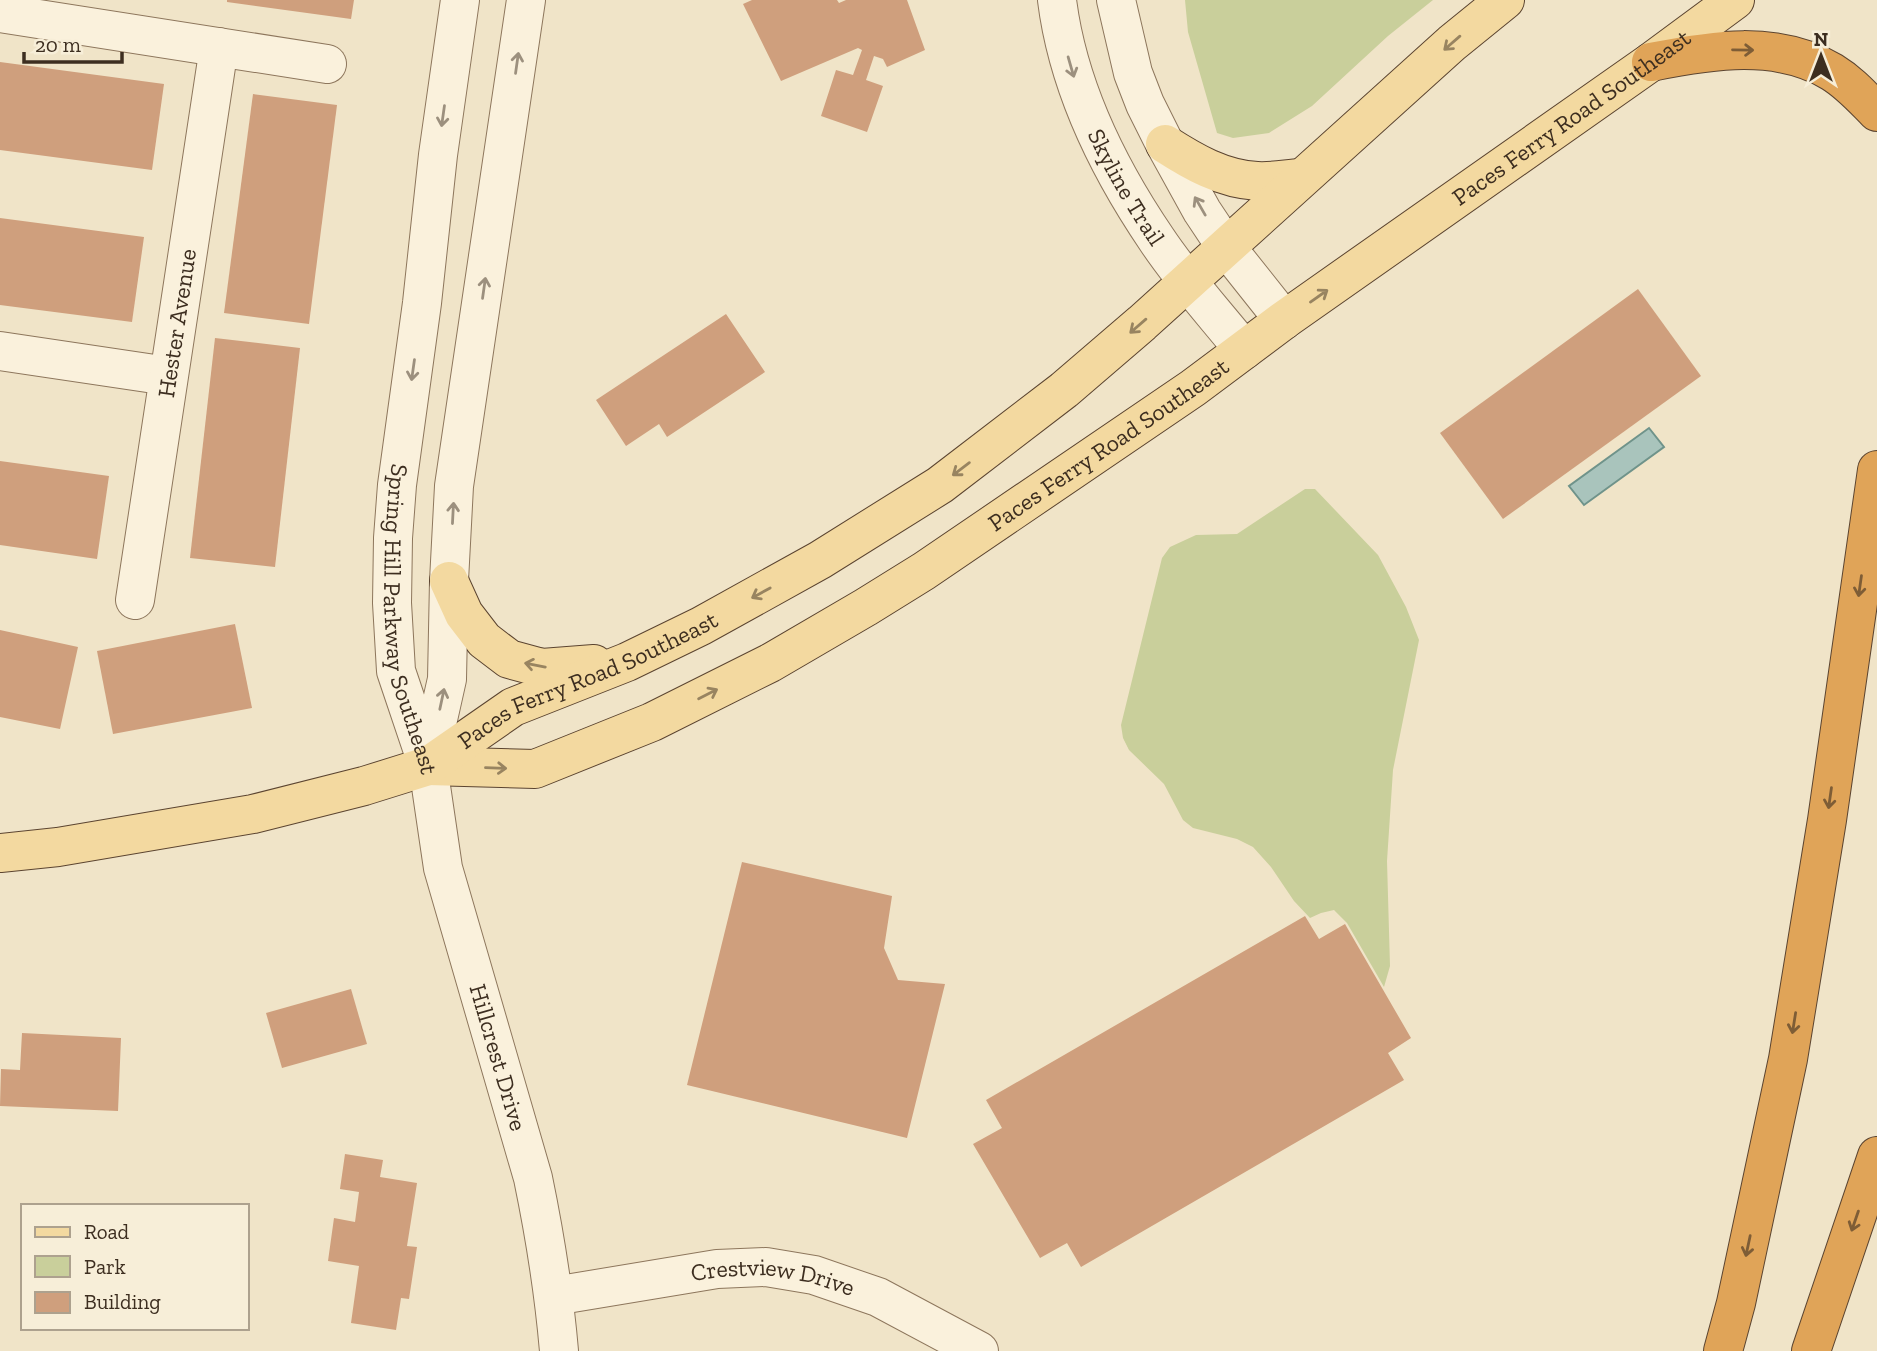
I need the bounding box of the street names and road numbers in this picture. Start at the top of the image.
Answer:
street label: Paces Ferry Road Southeast [1446,23,1696,211]
street label: Skyline Trail [1082,124,1171,251]
street label: Hester Avenue [151,247,202,399]
street label: Paces Ferry Road Southeast [982,351,1234,537]
street label: Spring Hill Parkway Southeast [378,462,444,776]
street label: Paces Ferry Road Southeast [452,605,723,755]
street label: Hillcrest Drive [463,980,534,1134]
street label: Crestview Drive [689,1252,859,1302]

